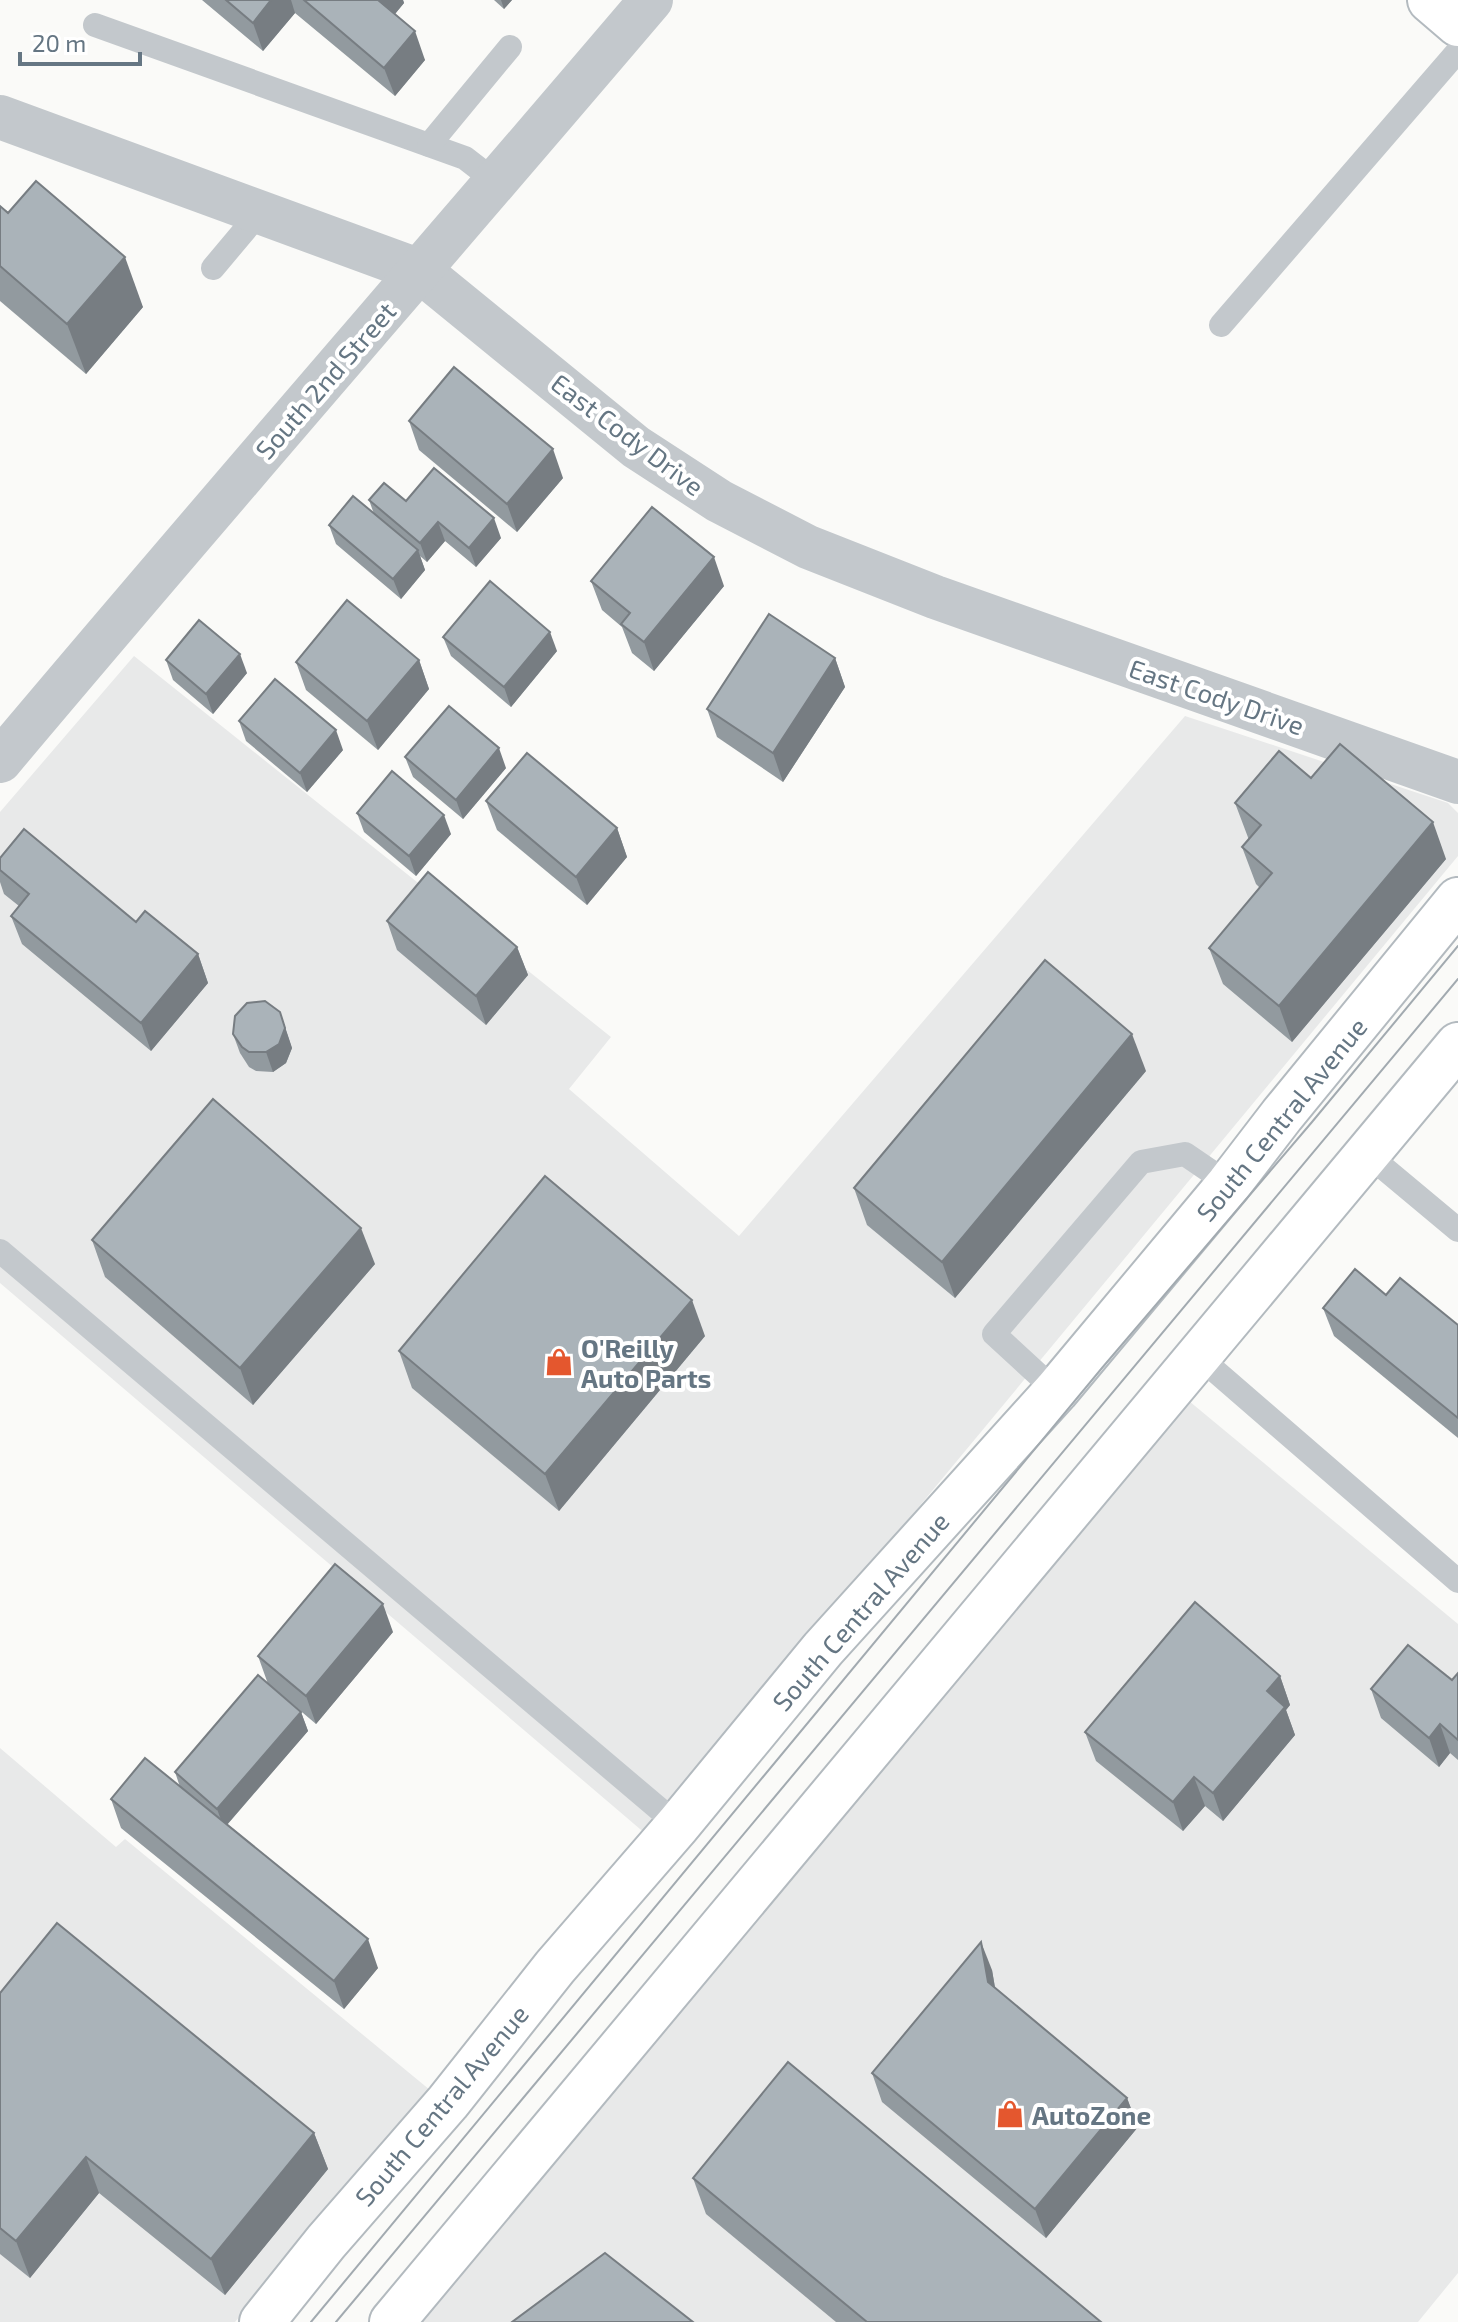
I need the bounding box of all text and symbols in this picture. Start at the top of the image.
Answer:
scale bar [20,16,140,66]
text: 20 m [32,28,86,57]
street label: South 2nd Street [248,295,402,465]
street label: East Cody Drive [546,367,710,501]
street label: East Cody Drive [1125,652,1309,740]
street label: South Central Avenue [1189,1011,1373,1227]
place label: O'Reilly Auto Parts [581,1332,711,1393]
shop icon: O'Reilly Auto Parts [544,1347,574,1377]
street label: South Central Avenue [765,1505,955,1717]
street label: South Central Avenue [348,1998,534,2212]
shop icon: AutoZone [995,2099,1025,2129]
place label: AutoZone [1032,2099,1151,2130]

